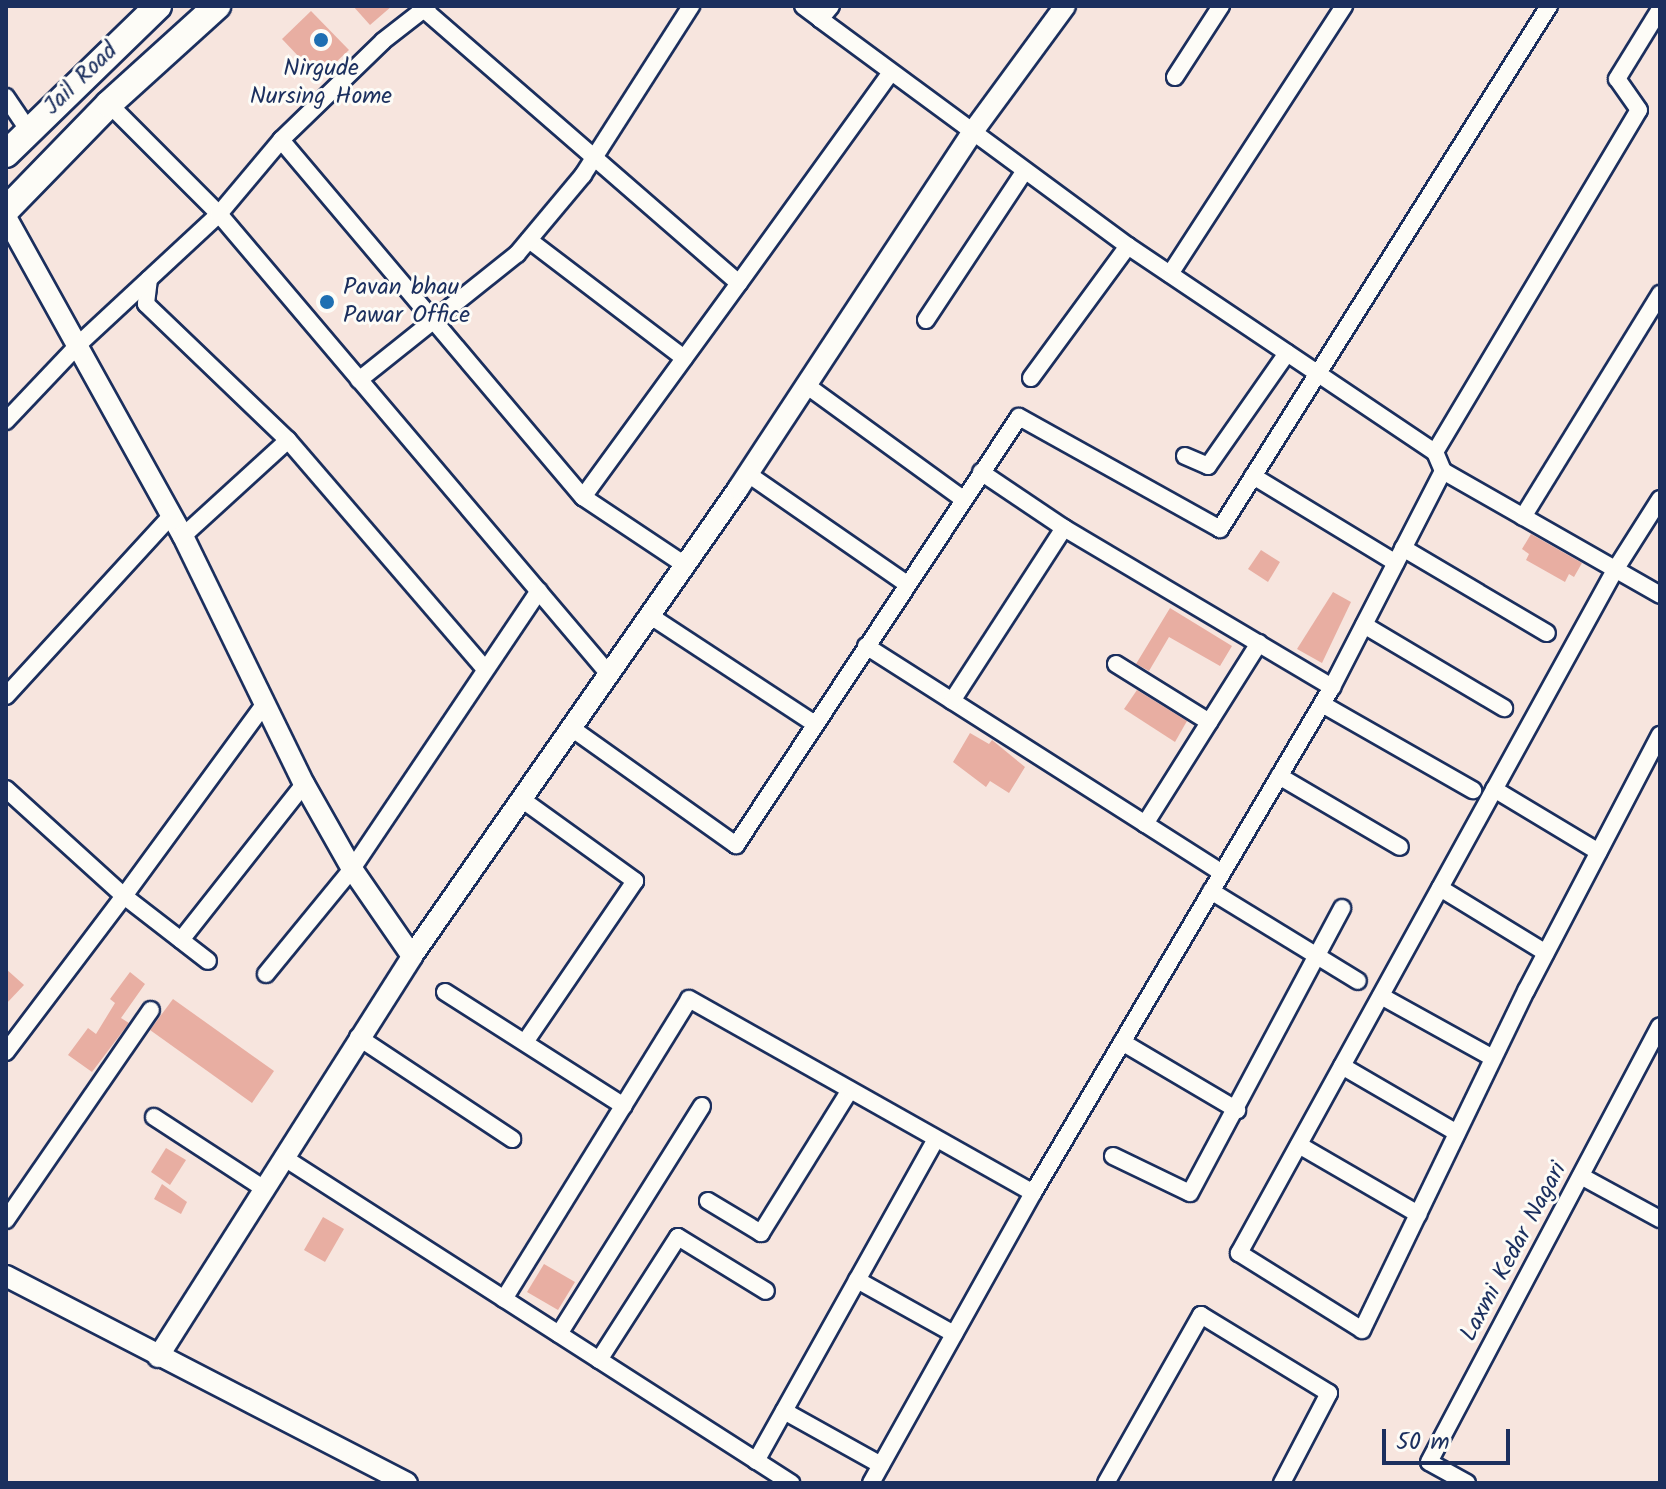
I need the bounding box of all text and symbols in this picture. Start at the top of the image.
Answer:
marker: Nirgude Nursing Home [310,29,332,51]
street label: Jail Road [38,37,124,121]
place label: Nirgude Nursing Home [250,55,392,111]
place label: Pavan bhau Pawar Office [343,274,470,330]
marker: Pavan bhau Pawar Office [318,293,336,311]
street label: Laxmi Kedar Nagari [1455,1158,1573,1346]
scale bar [1386,1413,1514,1463]
text: 50 m [1396,1423,1450,1462]

